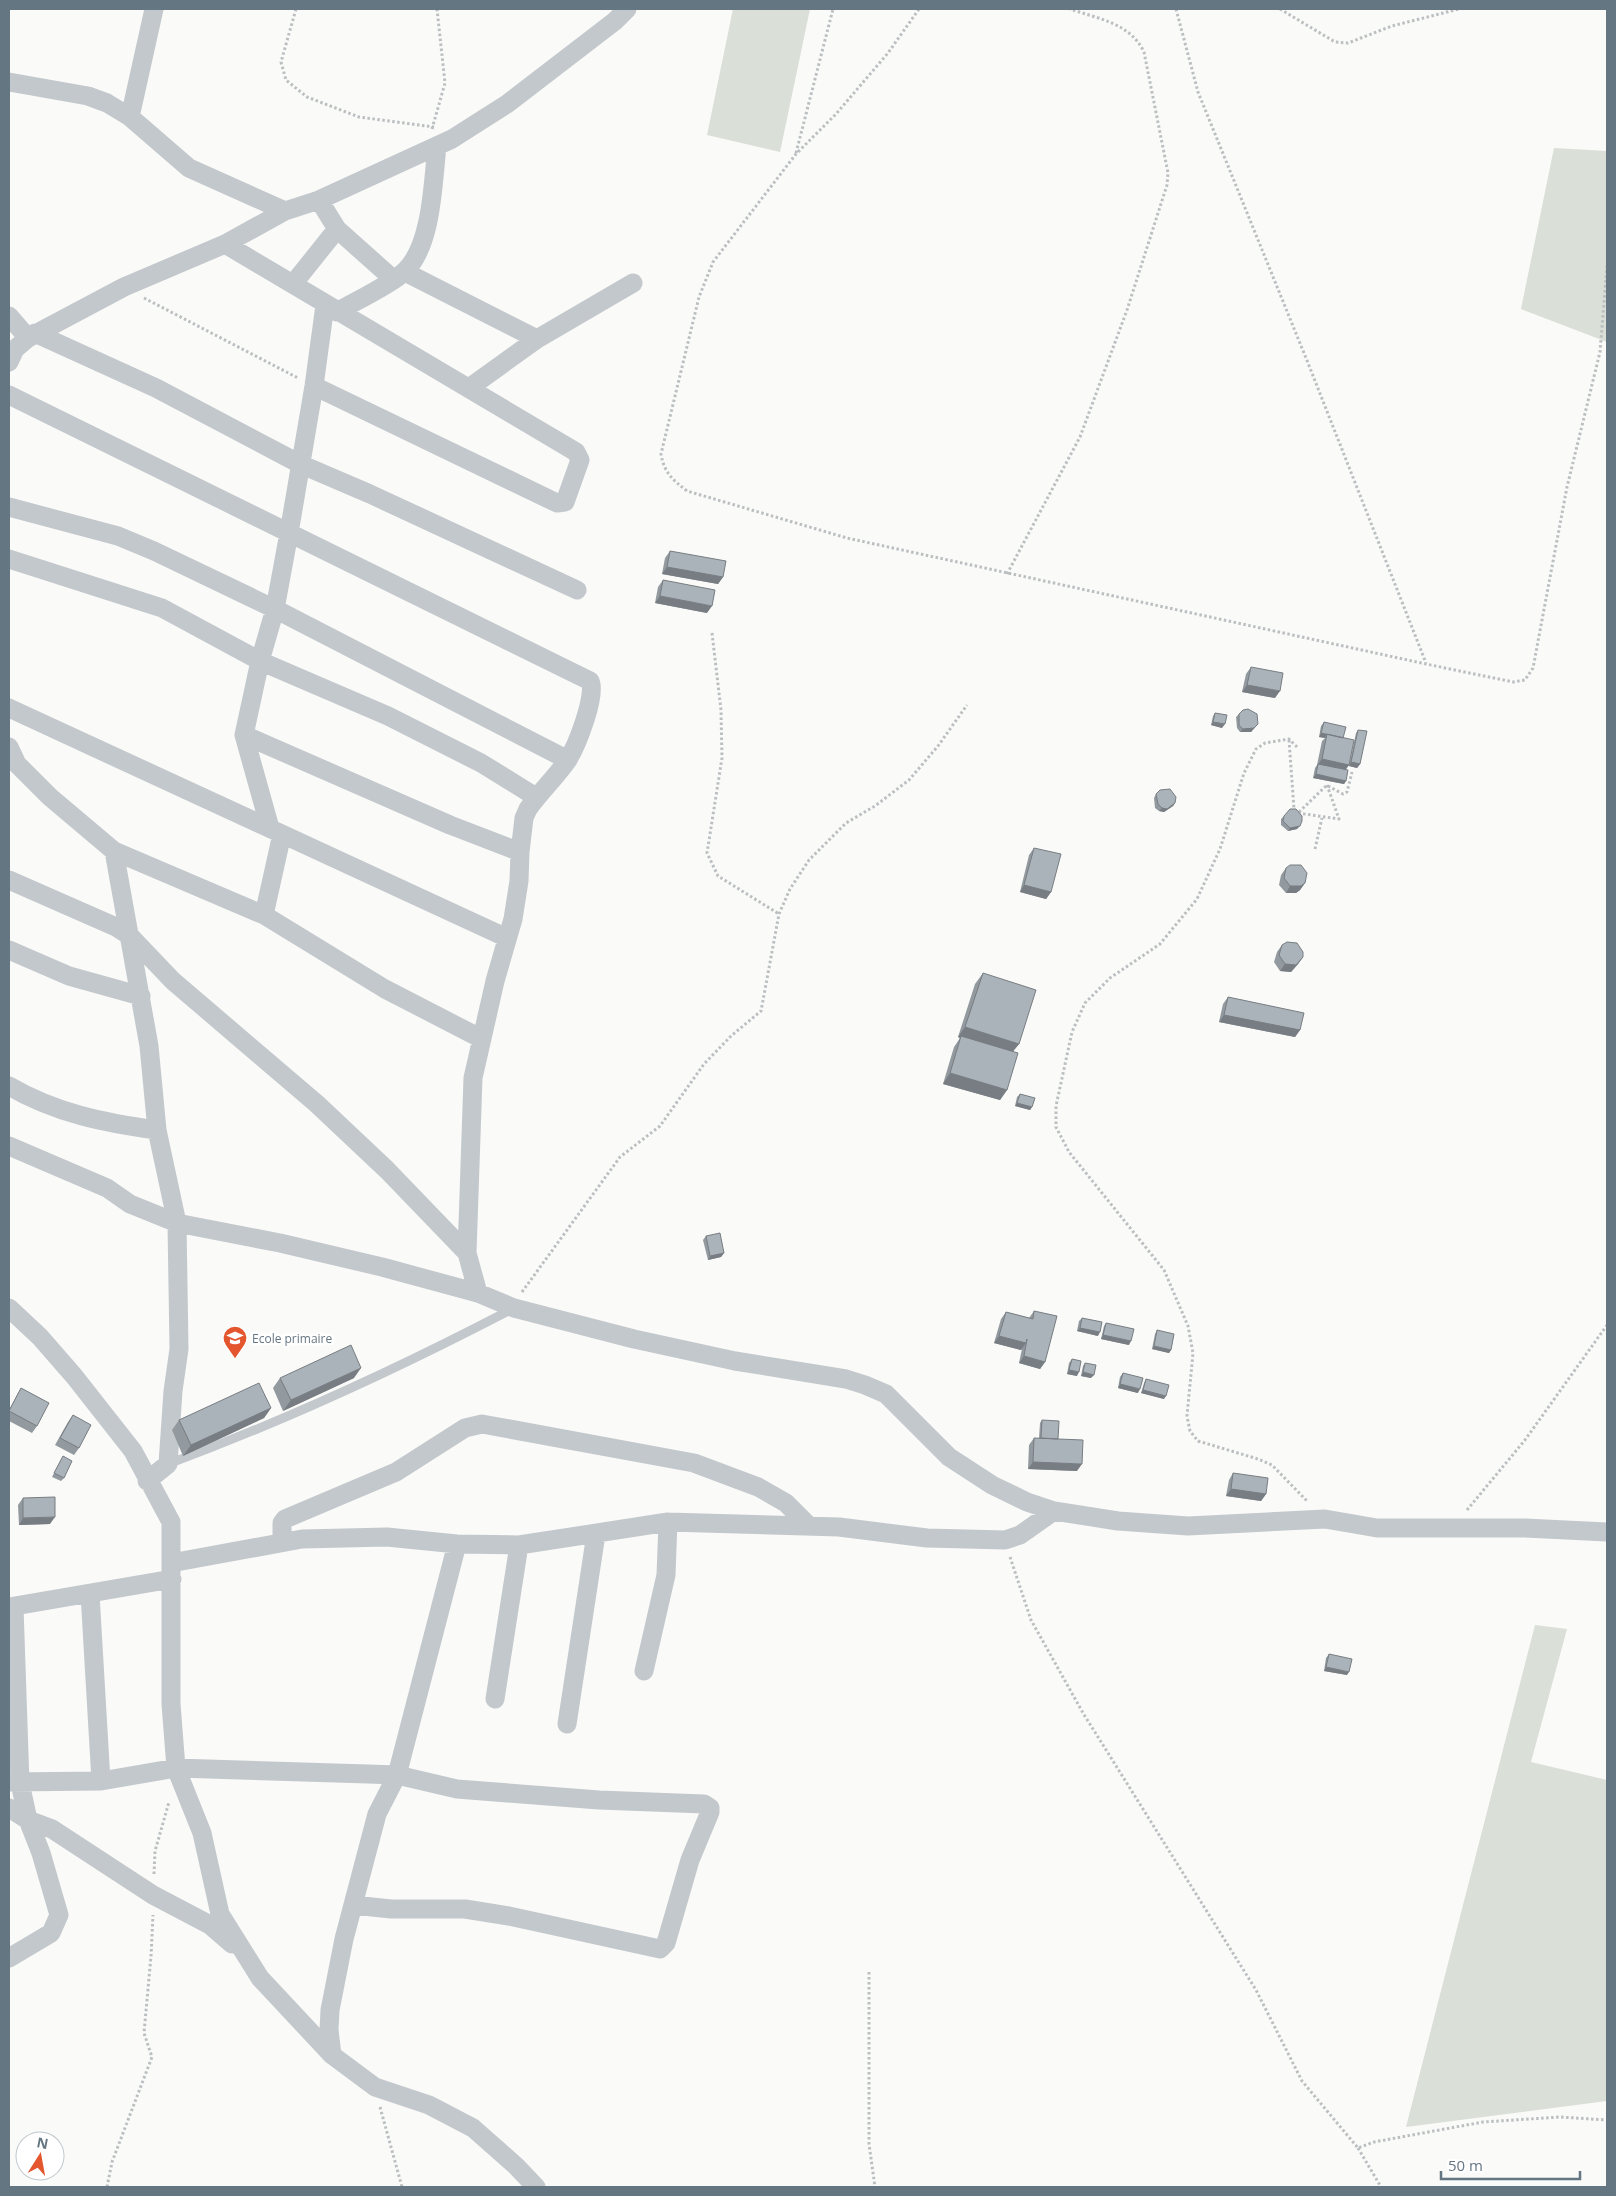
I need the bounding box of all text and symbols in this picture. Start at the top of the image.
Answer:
school or university icon: Ecole primaire [222,1325,248,1359]
place label: Ecole primaire [252,1330,333,1347]
north arrow [15,2131,65,2181]
text: N [35,2132,50,2153]
scale bar [1441,2148,1580,2180]
text: 50 m [1448,2155,1483,2175]

